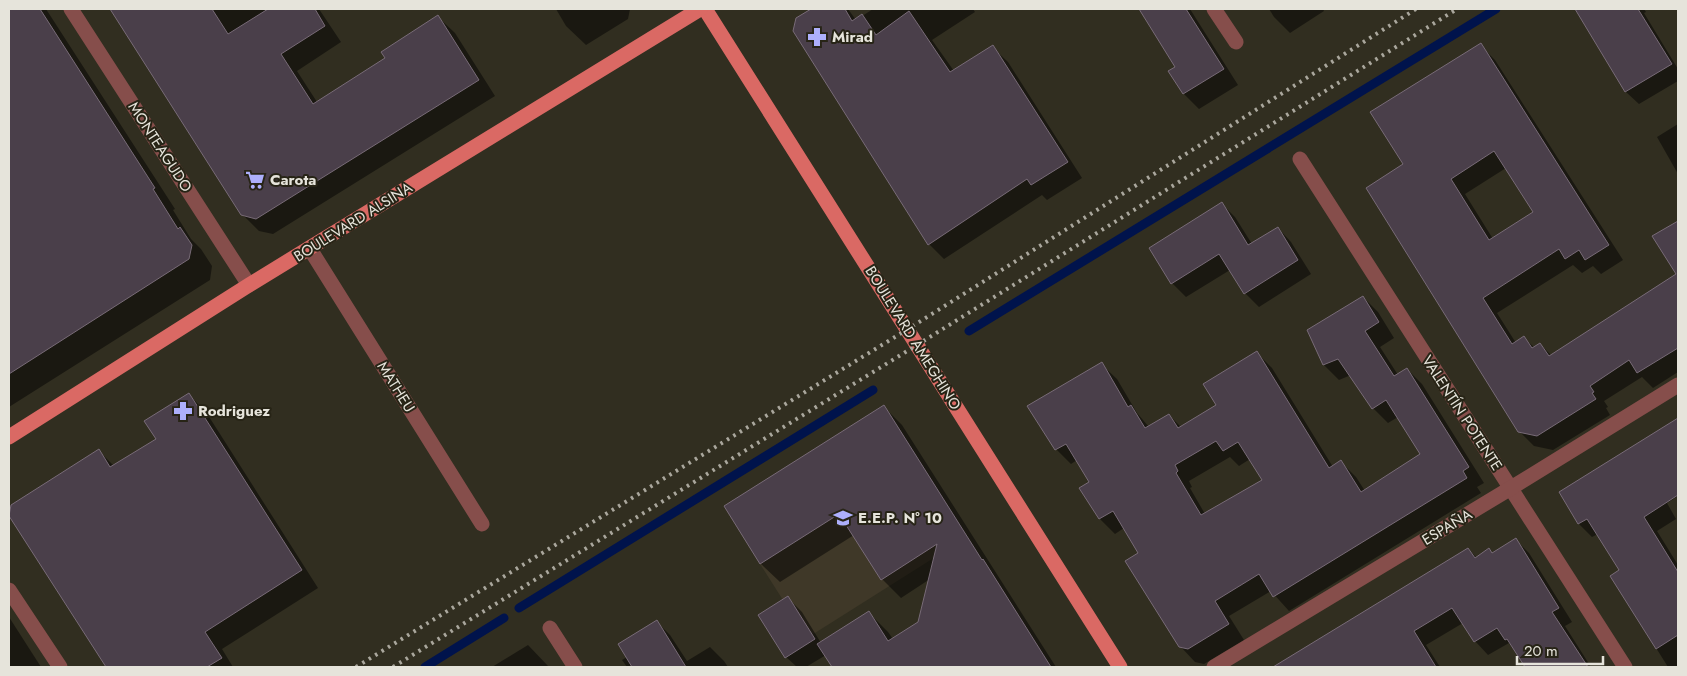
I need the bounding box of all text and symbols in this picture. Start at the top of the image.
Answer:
pharmacy icon: Mirad [806,26,828,48]
place label: Mirad [832,26,873,48]
street label: MONTEAGUDO [123,98,197,196]
supermarket icon: Carota [244,169,266,191]
place label: Carota [270,169,316,191]
street label: BOULEVARD ALSINA [289,177,417,267]
street label: BOULEVARD AMEGHINO [860,262,966,414]
street label: VALENTÍN POTENTE [1416,351,1508,475]
street label: MATHEU [372,357,420,417]
pharmacy icon: Rodriguez [172,400,194,422]
place label: Rodriguez [198,400,270,422]
street label: ESPAÑA [1418,503,1476,551]
school or university icon: E.E.P. N° 10 [832,507,854,529]
place label: E.E.P. N° 10 [858,507,942,529]
scale bar [1517,634,1603,666]
text: 20 m [1524,640,1558,662]

